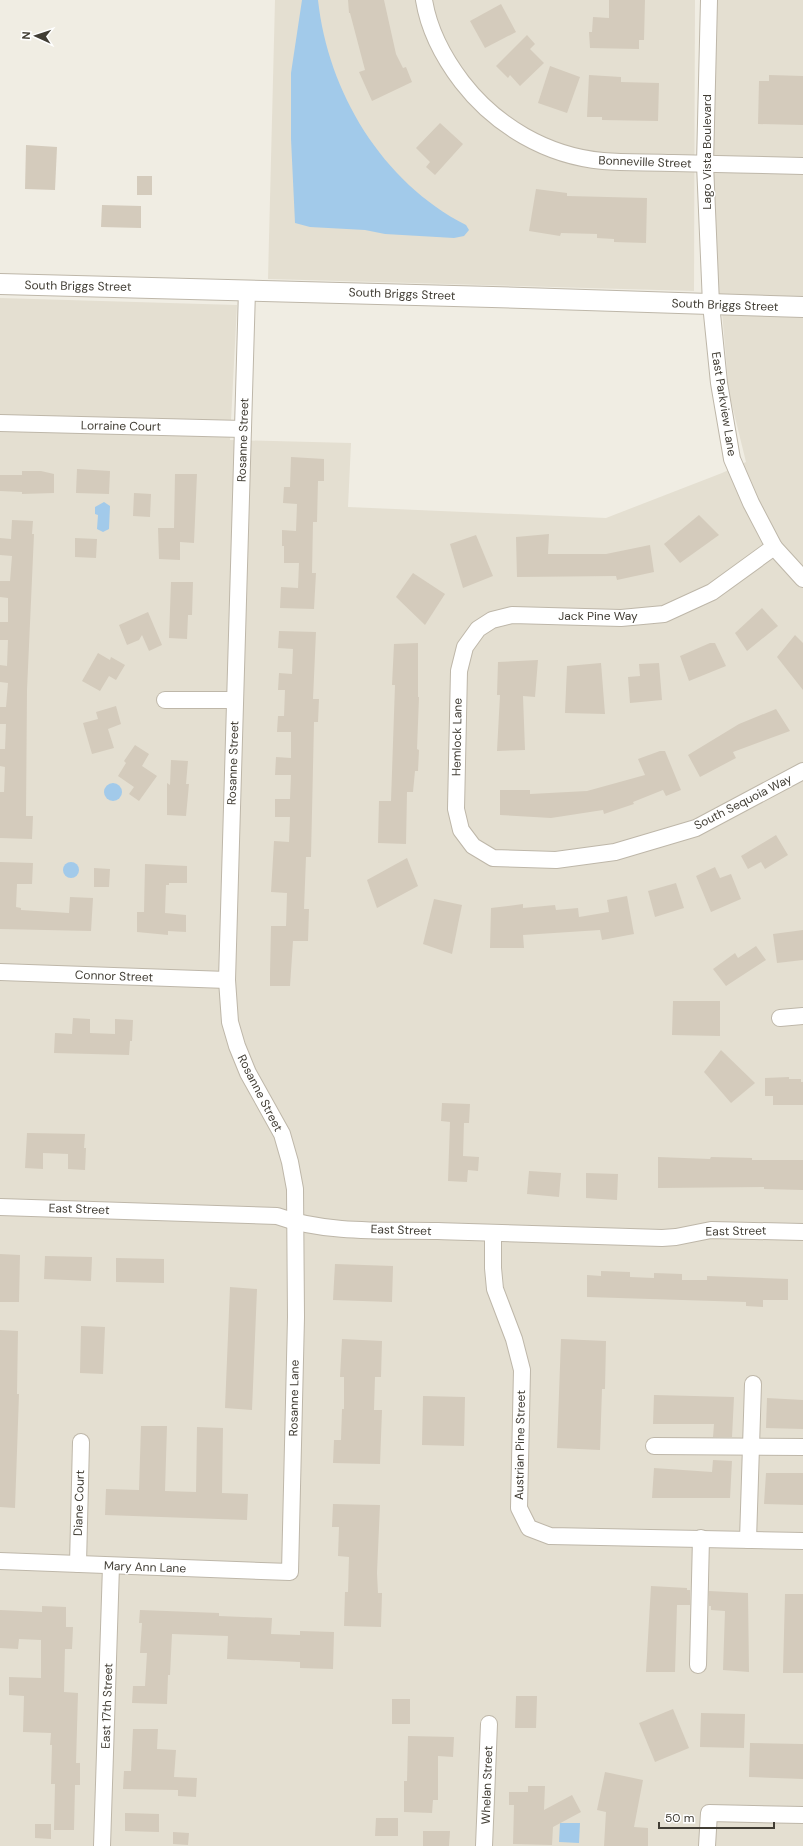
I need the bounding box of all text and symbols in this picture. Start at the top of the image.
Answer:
north arrow [16,16,56,56]
text: N [19,31,33,40]
street label: Lago Vista Boulevard [699,94,715,210]
street label: Bonneville Street [598,152,692,172]
street label: South Briggs Street [24,277,132,295]
street label: South Briggs Street [348,284,456,304]
street label: South Briggs Street [671,295,779,315]
street label: East Parkview Lane [708,351,740,457]
street label: Rosanne Street [234,397,252,482]
street label: Lorraine Court [81,417,161,435]
street label: Jack Pine Way [558,608,638,624]
street label: Hemlock Lane [448,698,466,776]
street label: Rosanne Street [224,720,242,805]
street label: South Sequoia Way [691,770,795,834]
street label: Connor Street [75,967,154,985]
street label: Rosanne Street [234,1052,286,1134]
street label: East Street [48,1200,110,1218]
street label: East Street [370,1221,432,1239]
street label: East Street [705,1222,767,1240]
street label: Rosanne Lane [285,1359,303,1437]
street label: Austrian Pine Street [511,1390,529,1500]
street label: Diane Court [70,1469,88,1536]
street label: Mary Ann Lane [104,1558,187,1576]
street label: East 17th Street [98,1662,117,1749]
street label: Whelan Street [478,1745,496,1825]
scale bar [659,1804,774,1830]
text: 50 m [665,1810,694,1826]

